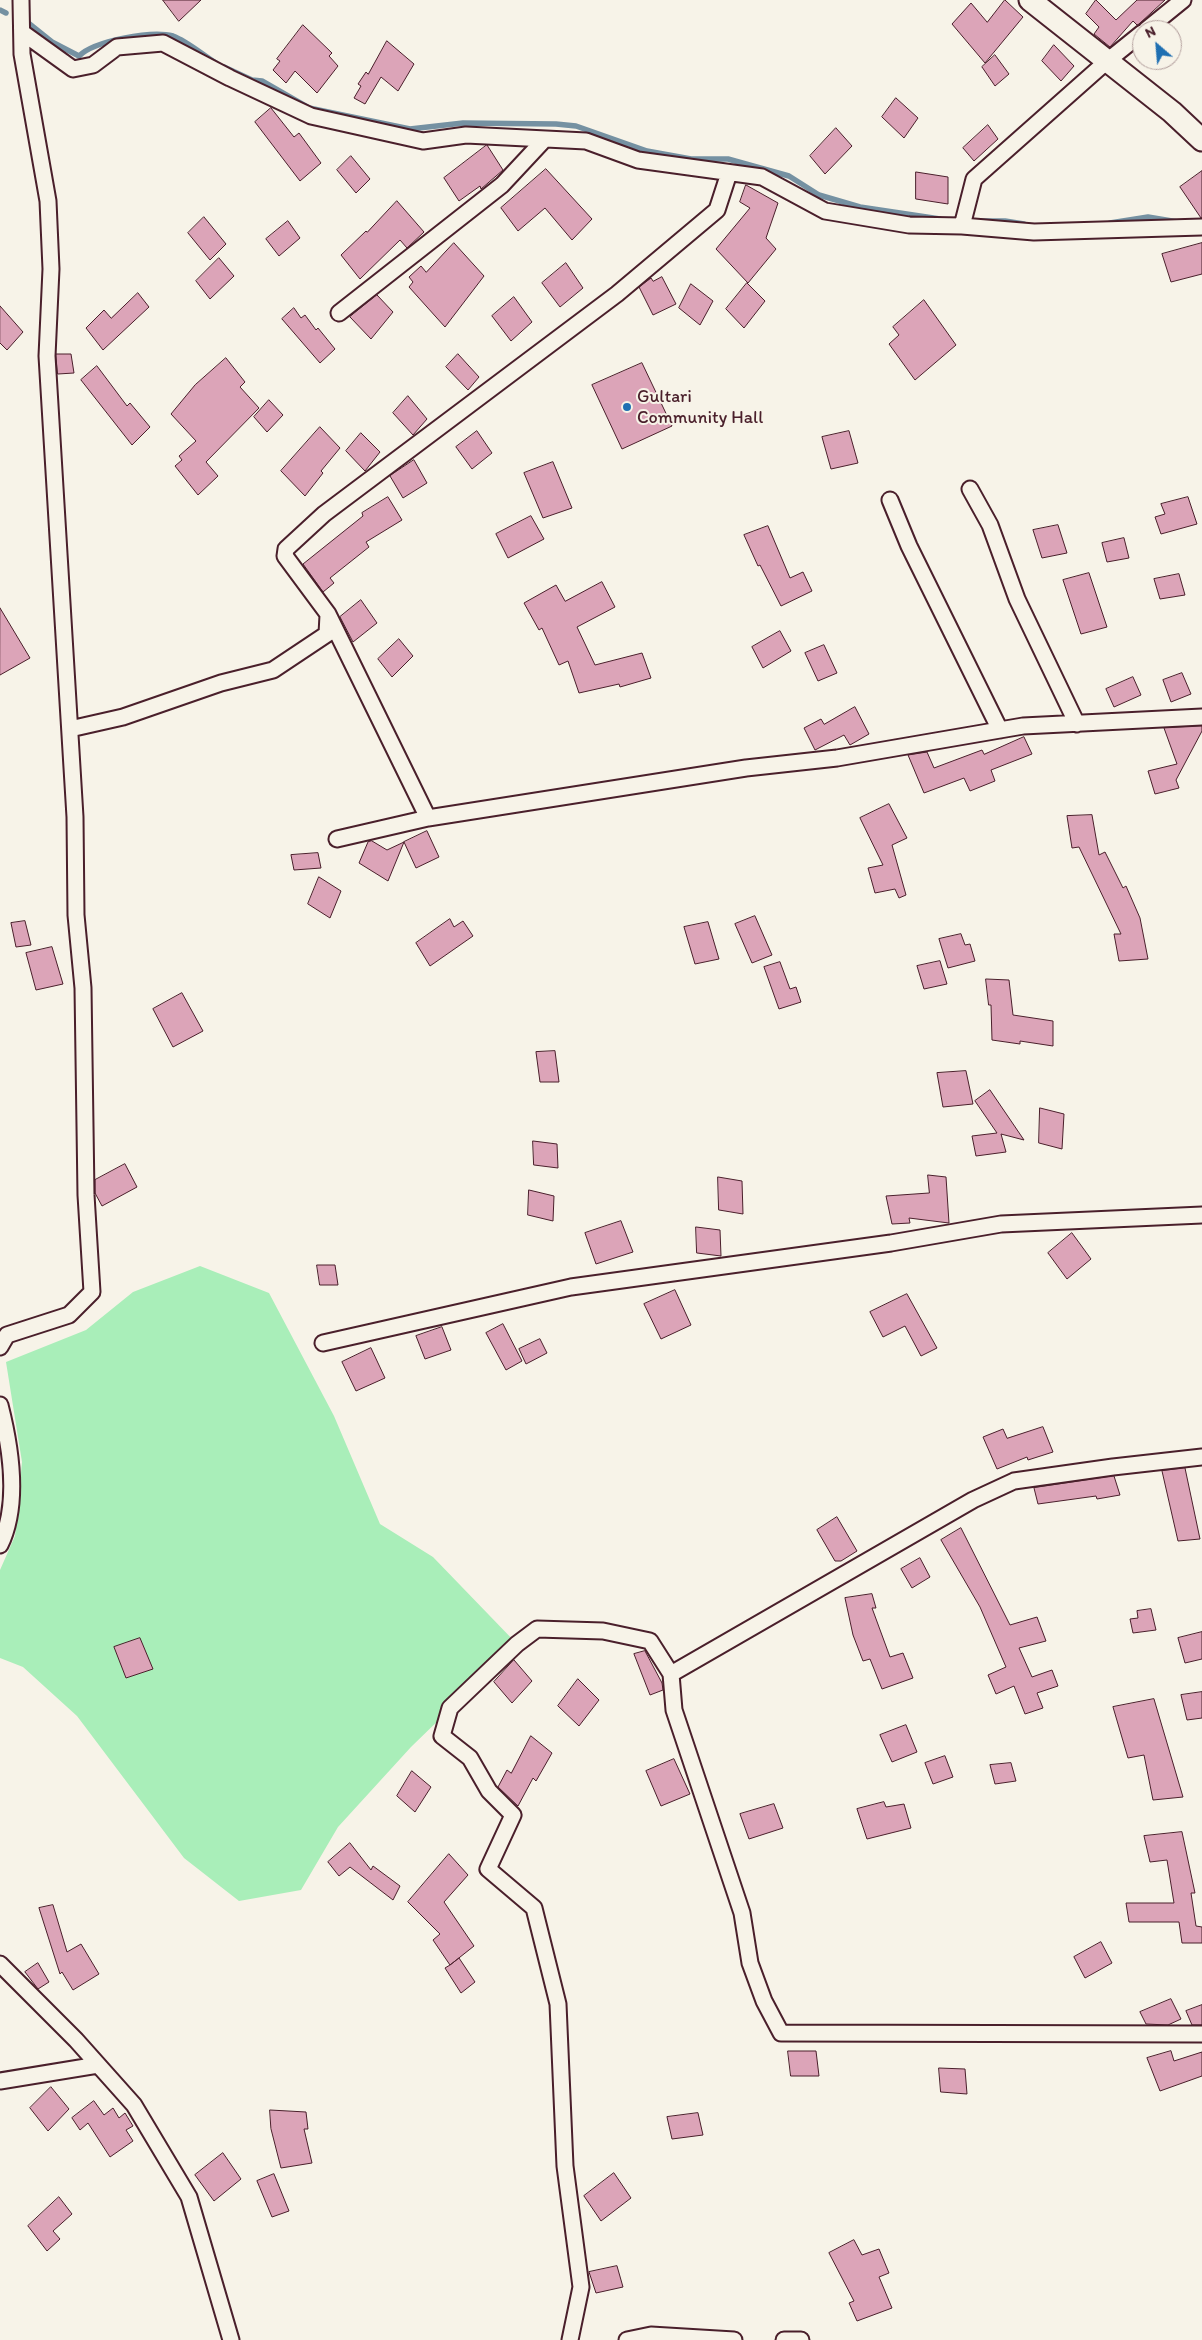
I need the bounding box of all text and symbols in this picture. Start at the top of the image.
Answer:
north arrow [1132,20,1182,70]
text: N [1142,22,1158,42]
place label: Gultari Community Hall [637,386,763,428]
marker: Gultari Community Hall [621,401,633,413]

